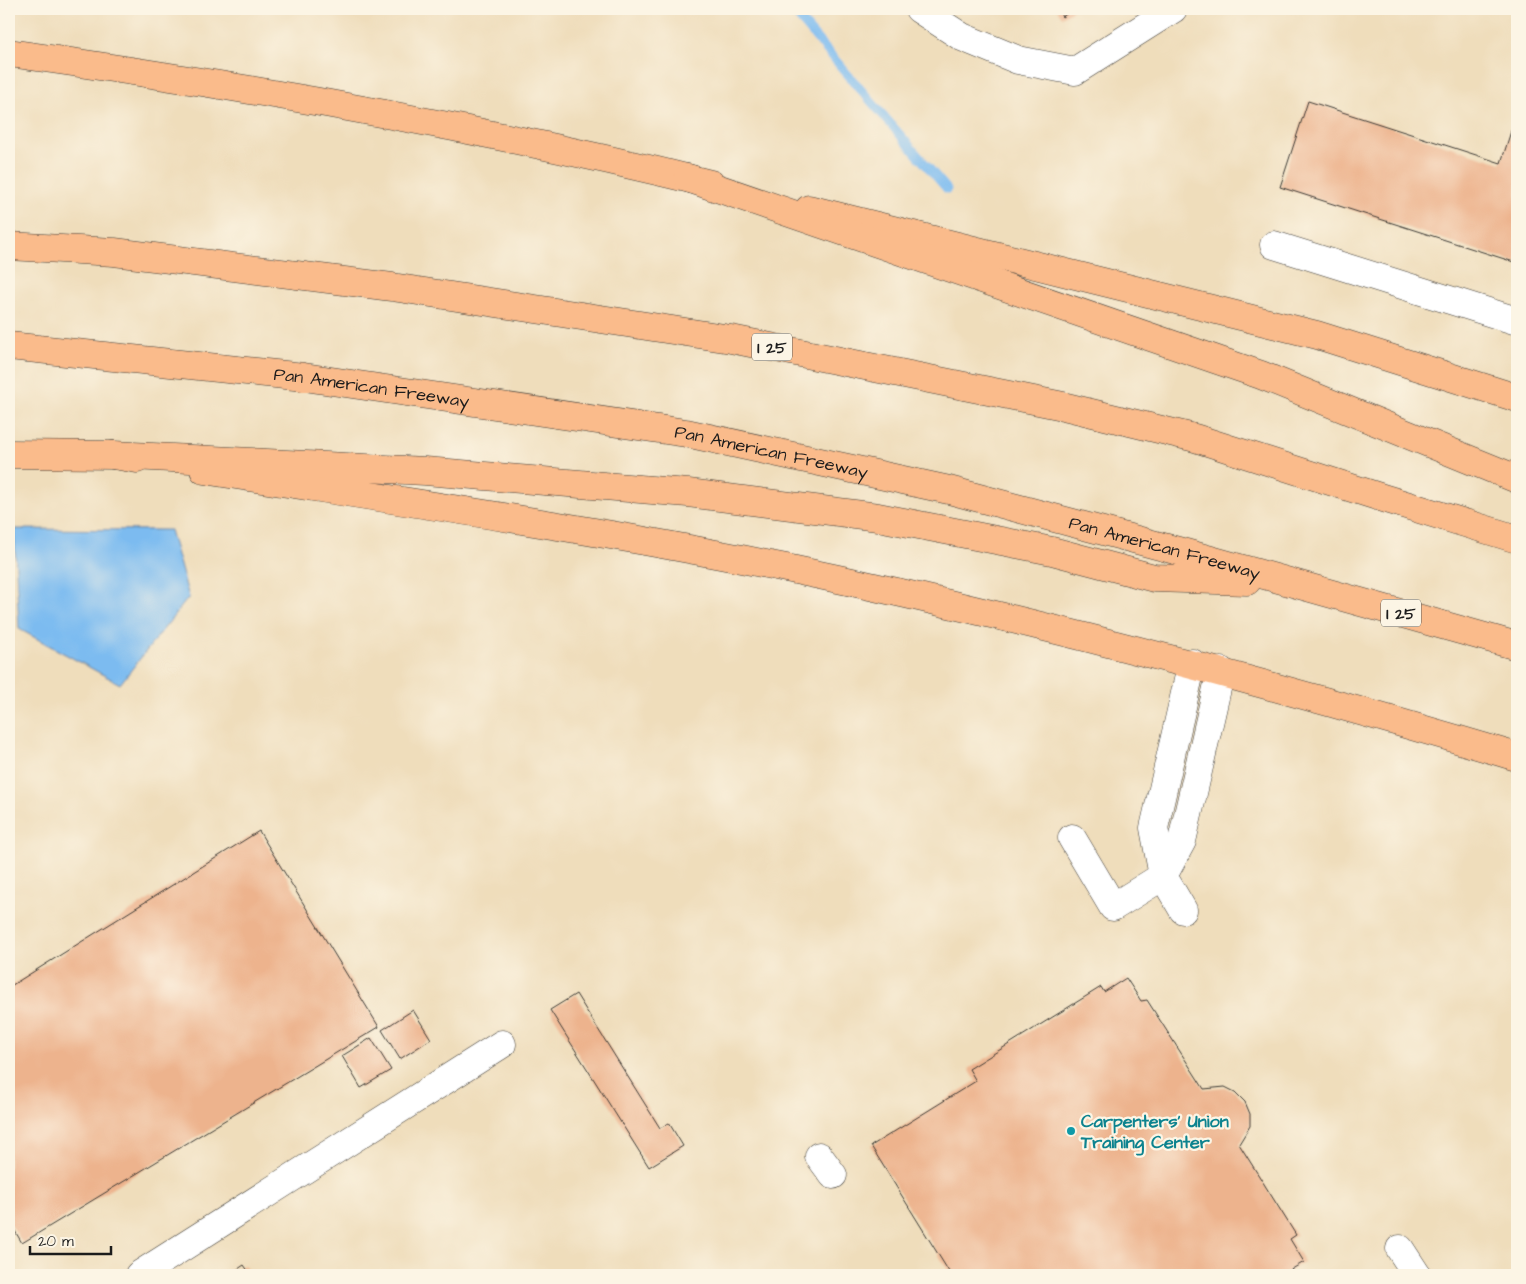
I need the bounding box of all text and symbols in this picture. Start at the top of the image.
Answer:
road number: I 25 [752,334,792,361]
street label: Pan American Freeway [273,362,471,415]
street label: Pan American Freeway [673,419,870,486]
street label: Pan American Freeway [1066,510,1263,587]
road number: I 25 [1381,600,1421,626]
place label: Carpenters' Union Training Center [1080,1109,1229,1156]
marker: Carpenters' Union Training Center [1065,1125,1077,1137]
scale bar [30,1224,111,1256]
text: 20 m [38,1231,74,1252]

